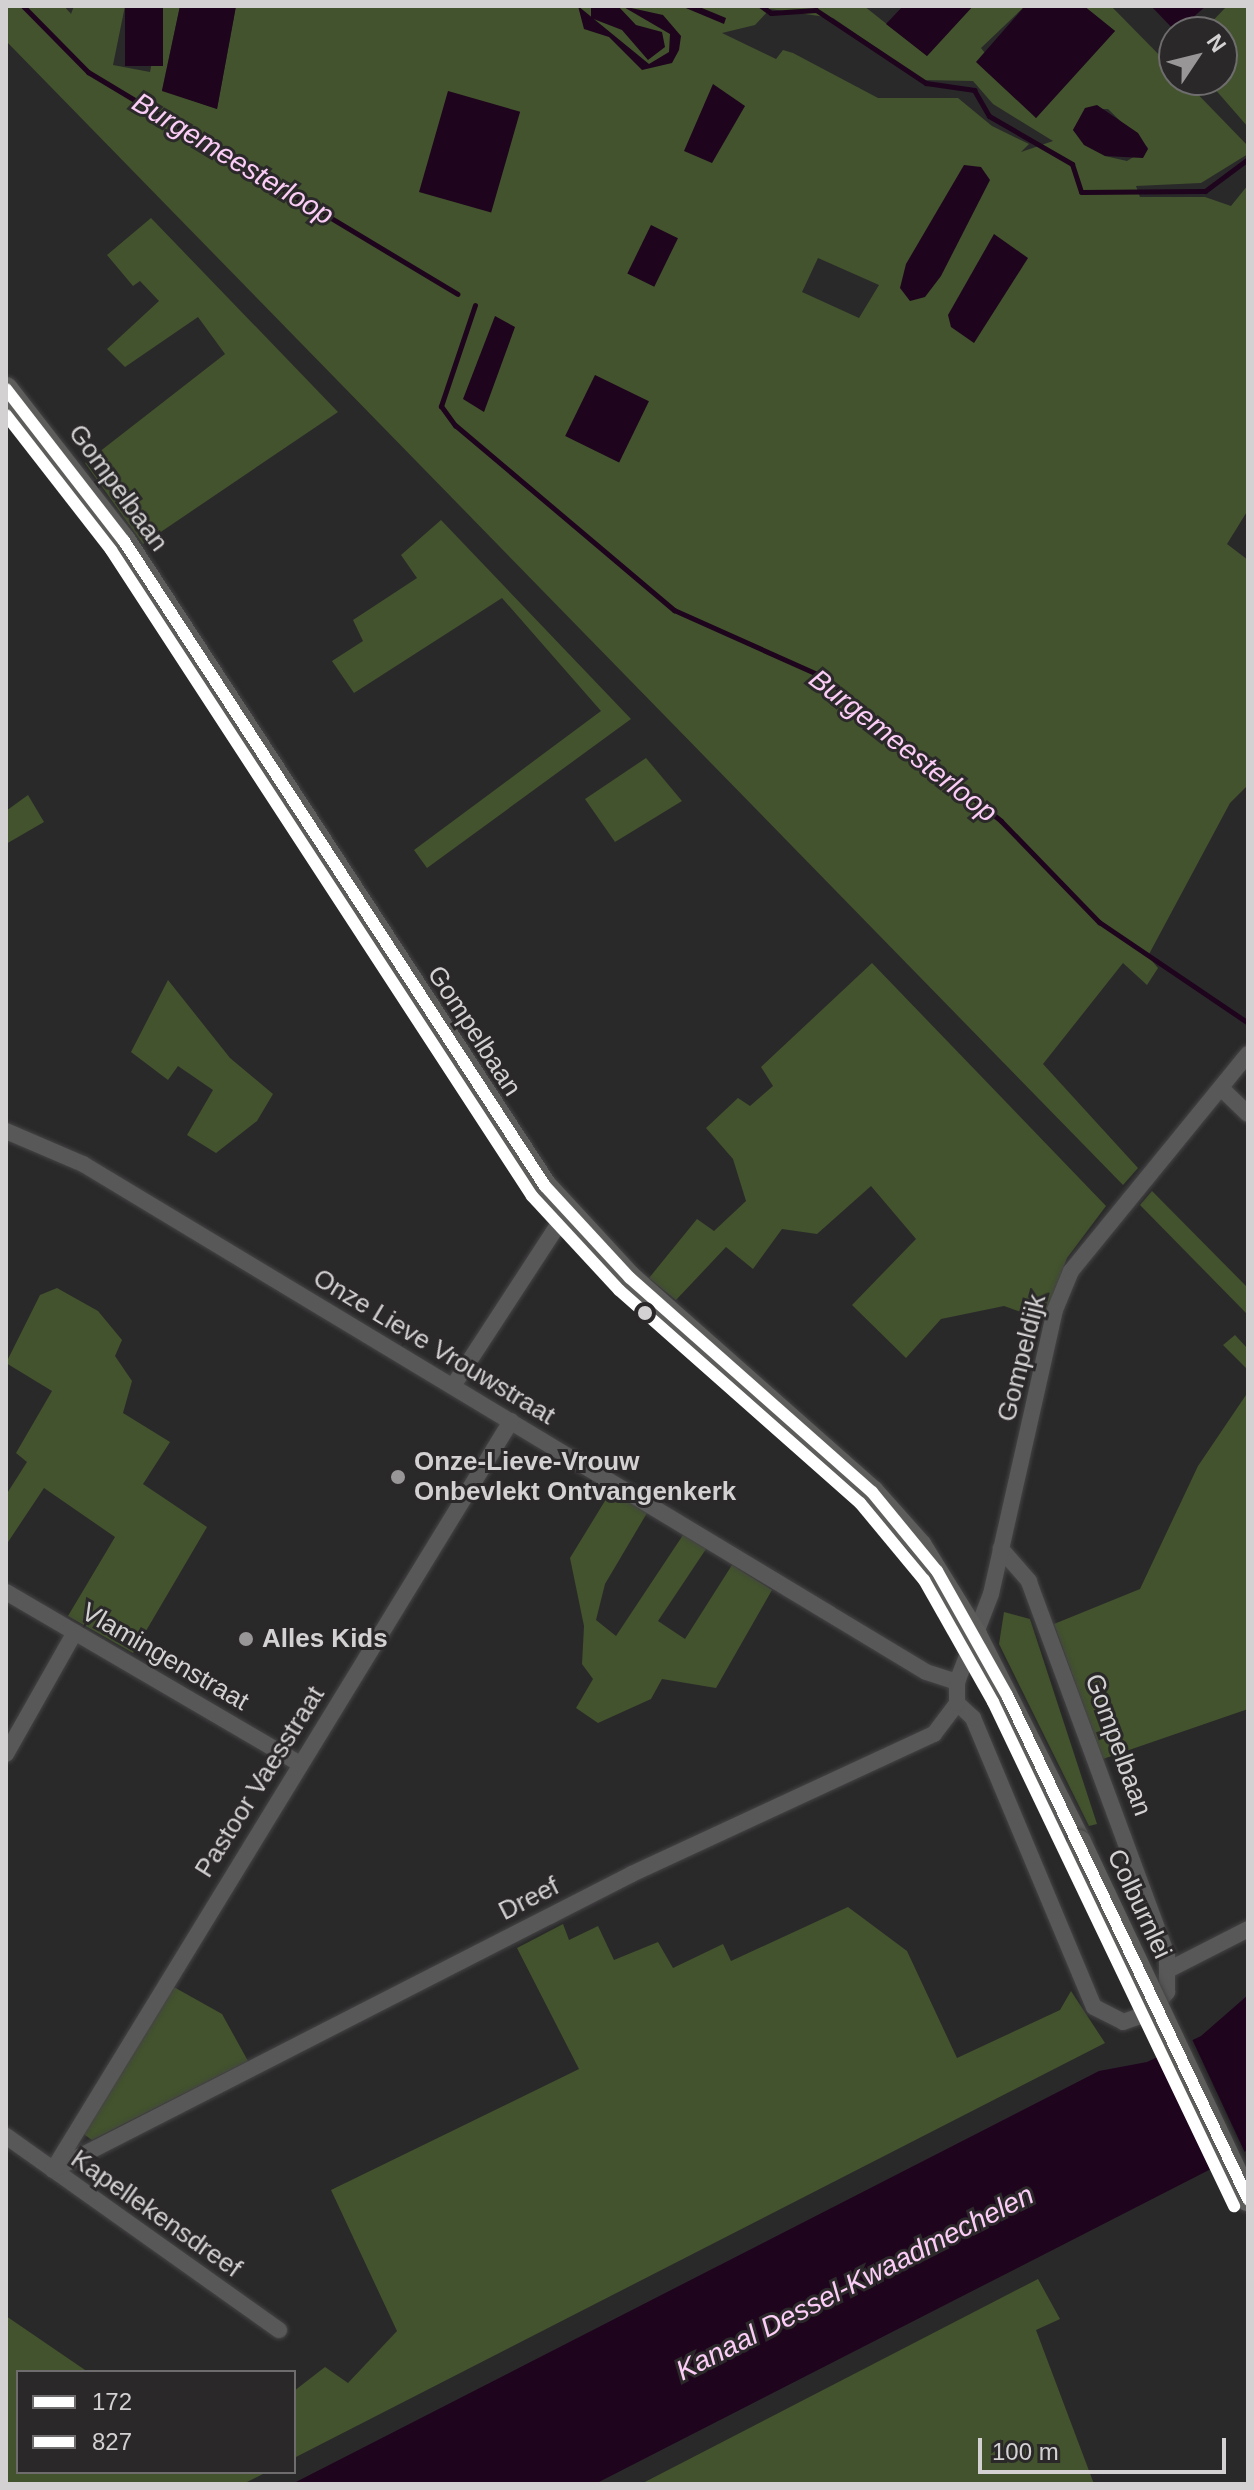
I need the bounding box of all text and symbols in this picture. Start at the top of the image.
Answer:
north arrow [1158,16,1238,96]
text: N [1202,29,1231,57]
water label: Burgemeesterloop [126,86,340,232]
street label: Gompelbaan [62,419,174,557]
water label: Burgemeesterloop [803,662,1003,830]
street label: Gompelbaan [420,960,528,1102]
street label: Onze Lieve Vrouwstraat [307,1262,561,1432]
street label: Gompeldijk [991,1291,1053,1425]
unlabelled marker [637,1305,653,1321]
place label: Onze-Lieve-Vrouw Onbevlekt Ontvangenkerk [414,1446,736,1508]
marker: Onze-Lieve-Vrouw Onbevlekt Ontvangenkerk [389,1468,407,1486]
street label: Vlamingenstraat [76,1597,254,1717]
place label: Alles Kids [262,1623,388,1655]
marker: Alles Kids [237,1630,255,1648]
street label: Gompelbaan [1078,1670,1158,1820]
street label: Pastoor Vaesstraat [189,1681,331,1883]
street label: Colburnlei [1100,1844,1178,1964]
street label: Dreef [494,1871,564,1927]
street label: Kapellekensdreef [65,2144,247,2284]
water label: Kanaal Dessel-Kwaadmechelen [671,2178,1039,2388]
legend [16,2370,296,2474]
text: 172 [92,2388,132,2415]
scale bar [982,2422,1230,2472]
text: 827 [92,2428,132,2455]
text: 100 m [992,2438,1059,2465]

